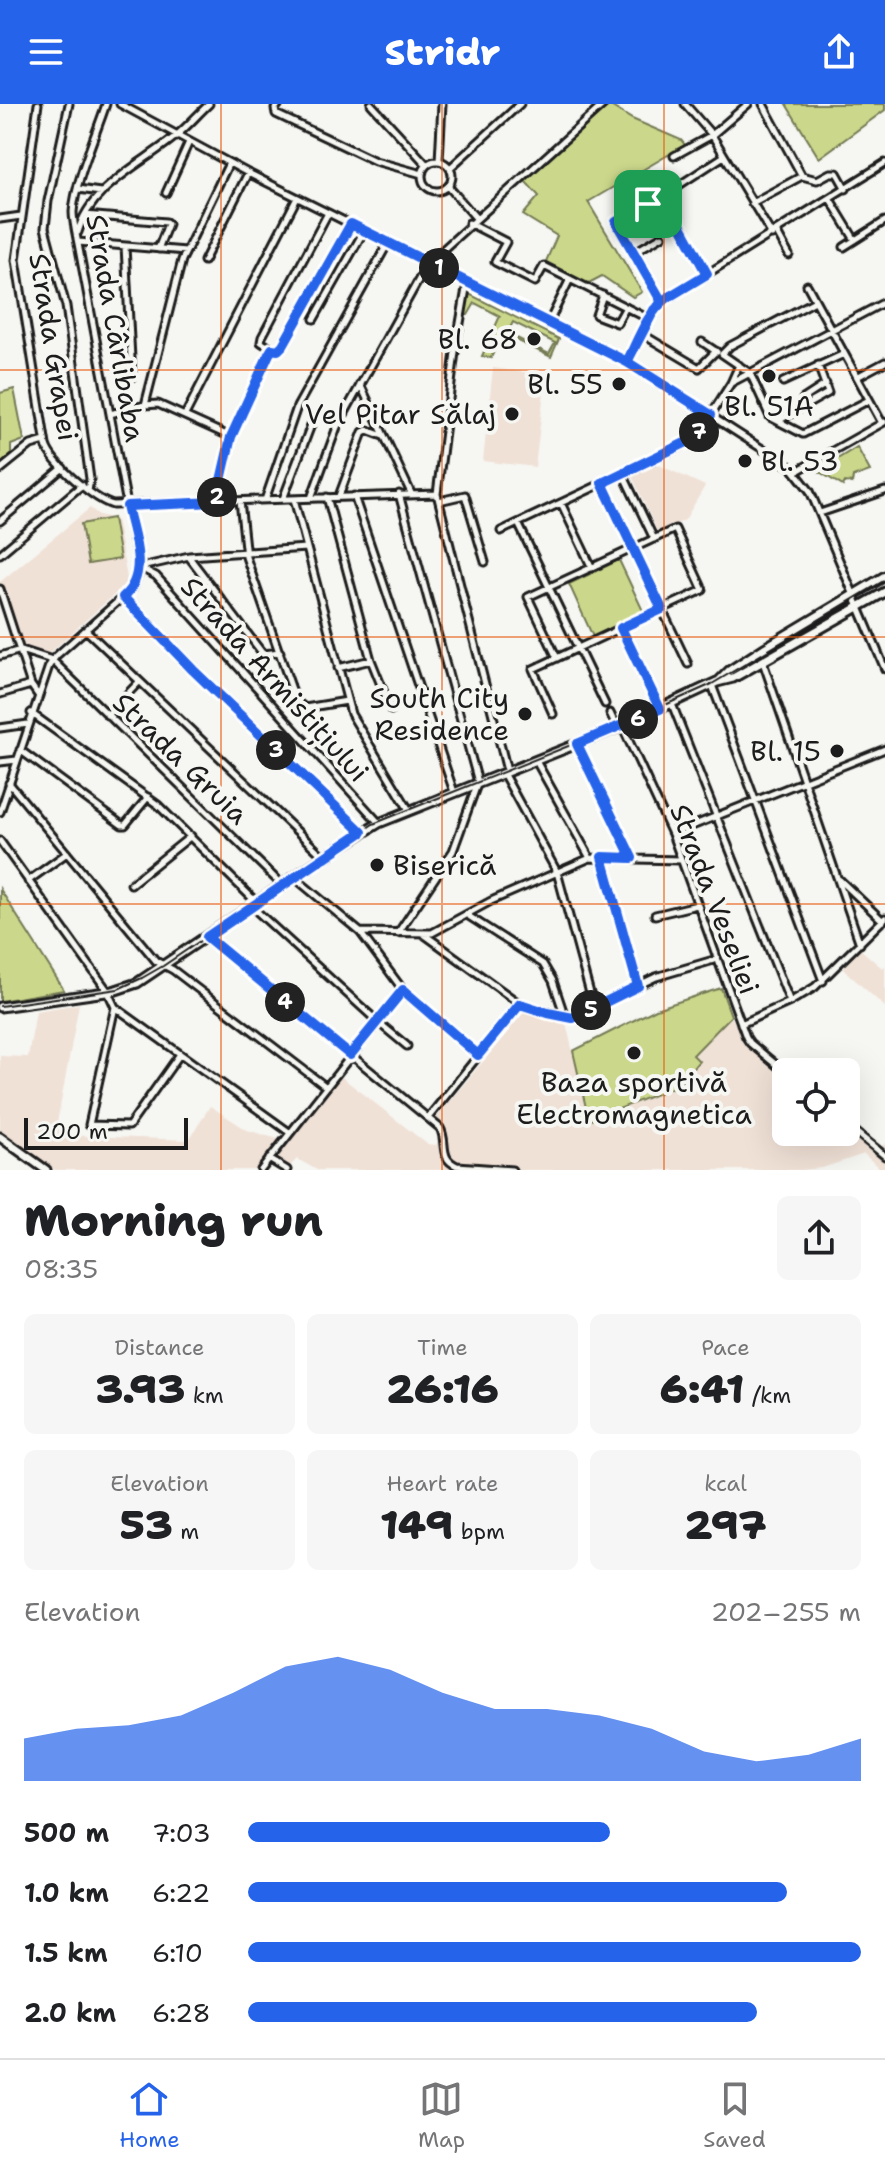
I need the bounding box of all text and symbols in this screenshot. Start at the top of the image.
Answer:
text: Stridr [385,28,500,77]
icon: menu [24,30,68,74]
icon: share [817,30,861,74]
pin [614,170,682,238]
icon: arrive [626,182,670,226]
street label: Strada Cârlibaba [77,211,155,445]
pin: 1 [419,248,459,288]
street label: Strada Grapei [20,250,88,444]
text: 1 [434,253,444,282]
place label: Bl. 68 [438,320,518,358]
marker: Bl. 68 [525,330,543,348]
place label: Bl. 55 [527,365,603,403]
marker: Bl. 51A [760,367,778,385]
marker: Bl. 55 [610,375,628,393]
place label: Bl. 51A [724,387,814,425]
place label: Vel Pitar Sălaj [305,395,496,433]
marker: Vel Pitar Sălaj [503,405,521,423]
pin: 7 [679,412,719,452]
text: 7 [691,417,707,446]
place label: Bl. 53 [761,442,839,480]
marker: Bl. 53 [736,452,754,470]
pin: 2 [197,477,237,517]
text: 2 [209,482,225,511]
street label: Strada Armistițiului [172,568,378,790]
place label: South City Residence [369,679,509,749]
street label: Strada Gruia [105,684,257,832]
pin: 6 [618,699,658,739]
text: 6 [630,704,646,733]
marker: South City Residence [516,705,534,723]
pin: 3 [256,730,296,770]
place label: Bl. 15 [750,732,821,770]
text: 3 [268,735,284,764]
marker: Bl. 15 [828,742,846,760]
street label: Strada Veseliei [661,798,769,1000]
place label: Biserică [393,846,497,884]
marker: Biserică [368,856,386,874]
pin: 4 [265,982,305,1022]
text: 4 [277,987,293,1016]
pin: 5 [571,990,611,1030]
text: 5 [584,995,598,1024]
marker: Baza sportivă Electromagnetica [625,1044,643,1062]
map controls [772,1058,860,1146]
button: locate [772,1058,860,1146]
place label: Baza sportivă Electromagnetica [516,1063,752,1133]
scale bar [24,1114,188,1150]
text: 200 m [36,1117,108,1146]
text: Morning run [24,1191,323,1250]
button: share [777,1196,861,1280]
text: 08:35 [24,1251,98,1286]
text: Distance [114,1333,205,1362]
text: Time [417,1333,468,1362]
text: Pace [701,1333,750,1362]
text: 3.93 [95,1362,185,1416]
text: 26:16 [386,1362,499,1416]
text: 6:41 [660,1362,744,1416]
text: km [185,1381,224,1410]
text: /km [744,1381,791,1410]
text: Elevation [110,1469,209,1498]
text: Heart rate [386,1469,499,1498]
text: kcal [704,1469,747,1498]
text: 53 [120,1498,173,1552]
text: 149 [380,1498,453,1552]
text: 297 [684,1498,767,1552]
text: m [173,1517,199,1546]
text: bpm [453,1517,505,1546]
text: Elevation [24,1594,140,1629]
text: 202–255 m [711,1594,861,1629]
text: 500 m [24,1815,109,1850]
text: 7:03 [152,1815,211,1850]
text: 1.0 km [24,1875,109,1910]
text: 6:22 [152,1875,210,1910]
text: 1.5 km [24,1935,108,1970]
text: 6:10 [152,1935,203,1970]
text: 2.0 km [24,1995,116,2030]
text: 6:28 [152,1995,211,2030]
tab: Home [119,2077,180,2154]
tab: Map [418,2077,465,2154]
tab: Saved [703,2077,766,2154]

